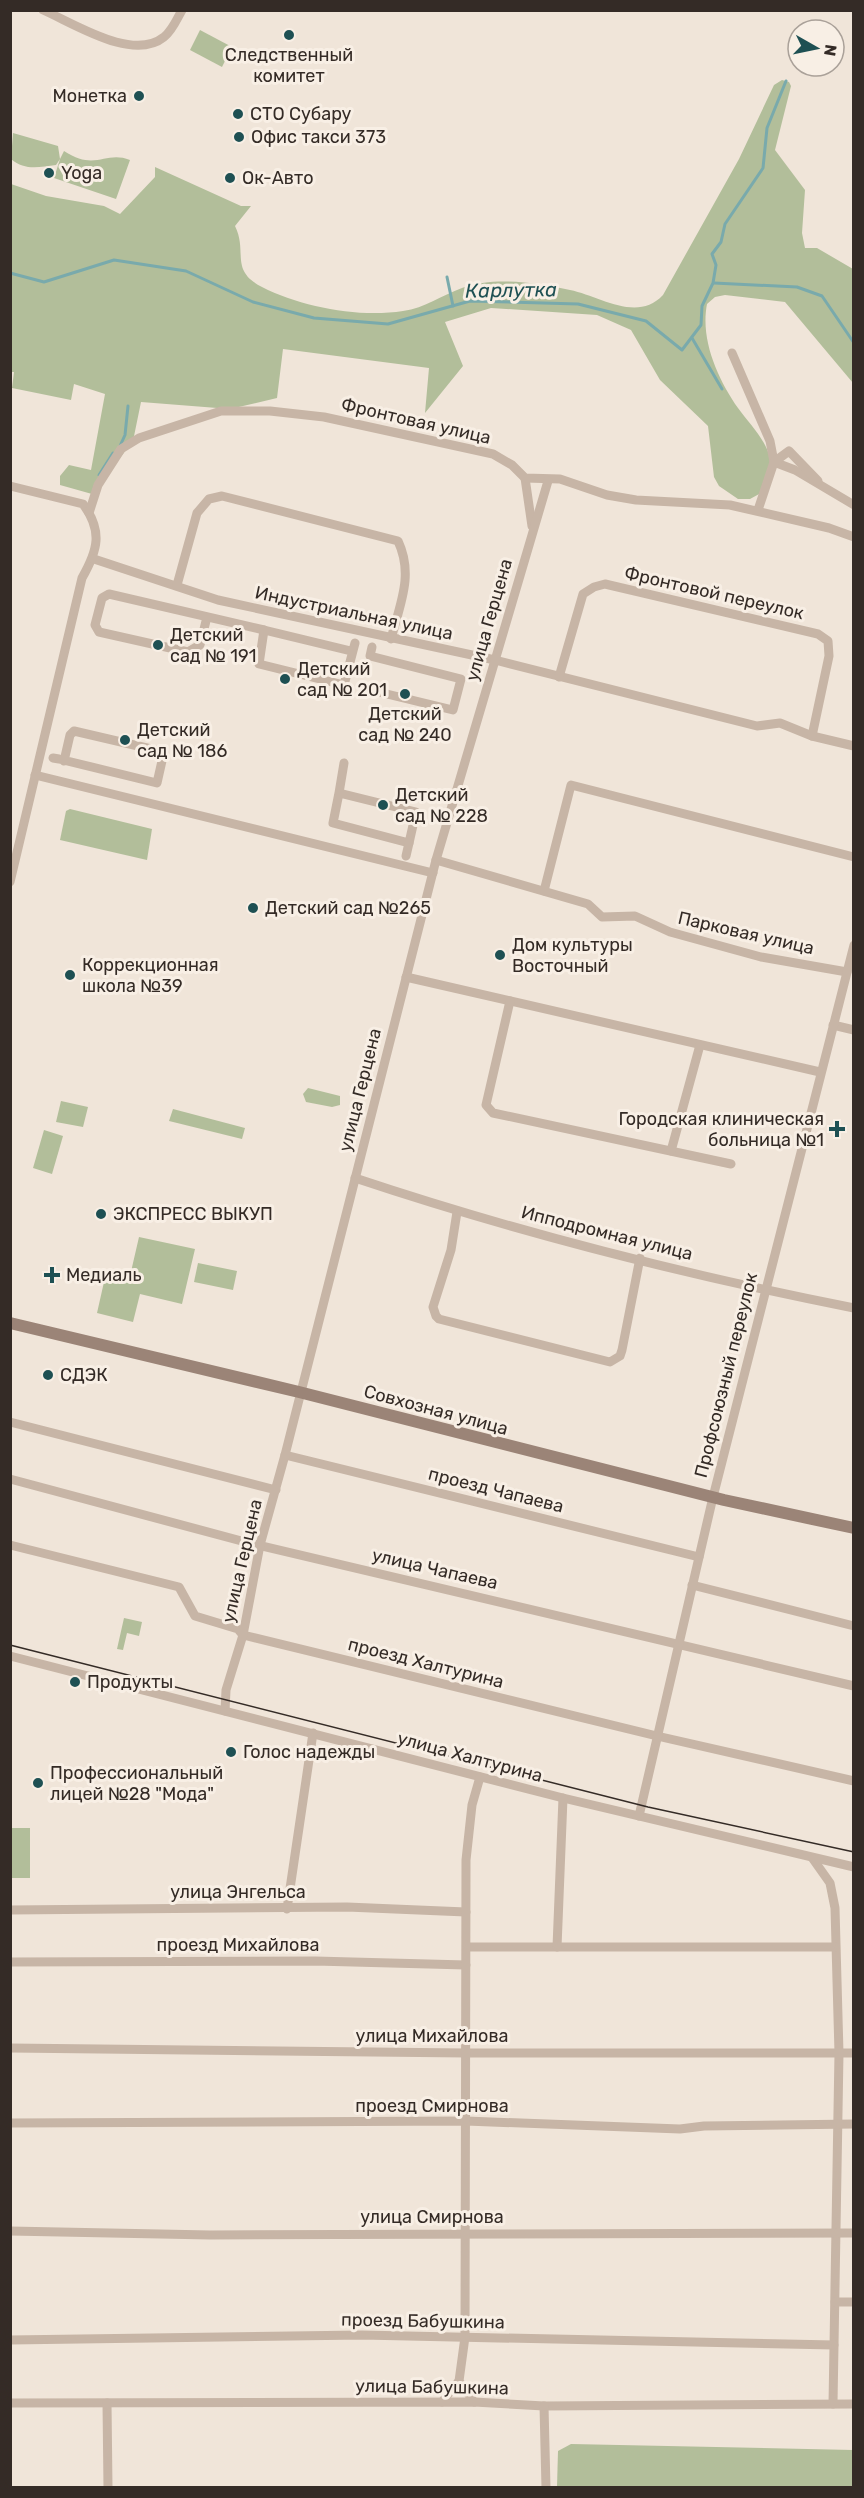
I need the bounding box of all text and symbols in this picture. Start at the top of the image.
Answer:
north arrow [786,18,846,78]
marker: Следственный комитет [282,28,296,42]
text: N [820,43,841,57]
place label: Следственный комитет [225,44,353,87]
place label: Монетка [53,85,127,107]
marker: Монетка [132,89,146,103]
place label: СТО Субару [250,103,352,125]
marker: СТО Субару [231,107,245,121]
place label: Офис такси 373 [251,126,386,148]
marker: Офис такси 373 [232,130,246,144]
place label: Yoga [61,162,102,184]
marker: Yoga [42,166,56,180]
place label: Ок-Авто [242,167,314,189]
marker: Ок-Авто [223,171,237,185]
water label: Карлутка [465,277,557,303]
street label: Фронтовая улица [339,393,493,449]
street label: улица Герцена [461,556,517,684]
street label: Фронтовой переулок [622,562,806,624]
street label: Индустриальная улица [253,581,455,645]
place label: Детский сад № 191 [170,624,256,667]
marker: Детский сад № 191 [151,638,165,652]
place label: Детский сад № 201 [297,658,387,701]
marker: Детский сад № 201 [278,672,292,686]
marker: Детский сад № 240 [398,687,412,701]
place label: Детский сад № 240 [358,703,452,746]
place label: Детский сад № 186 [137,719,227,762]
marker: Детский сад № 186 [118,733,132,747]
place label: Детский сад № 228 [395,784,488,827]
marker: Детский сад № 228 [376,798,390,812]
place label: Детский сад №265 [265,897,431,919]
marker: Детский сад №265 [246,901,260,915]
street label: Парковая улица [676,907,816,959]
place label: Дом культуры Восточный [512,934,633,977]
marker: Дом культуры Восточный [493,948,507,962]
place label: Коррекционная школа №39 [82,954,219,997]
marker: Коррекционная школа №39 [63,968,77,982]
street label: улица Герцена [334,1026,386,1154]
place label: Городская клиническая больница №1 [619,1108,824,1151]
marker: Городская клиническая больница №1 [828,1120,846,1138]
street label: Ипподромная улица [519,1201,695,1265]
place label: ЭКСПРЕСС ВЫКУП [113,1203,273,1225]
marker: ЭКСПРЕСС ВЫКУП [94,1207,108,1221]
place label: Медиаль [66,1264,142,1286]
marker: Медиаль [43,1266,61,1284]
street label: Профсоюзный переулок [690,1270,762,1480]
place label: СДЭК [60,1364,108,1386]
marker: СДЭК [41,1368,55,1382]
street label: Совхозная улица [361,1380,511,1440]
street label: проезд Чапаева [426,1463,566,1517]
street label: улица Герцена [217,1497,267,1625]
street label: улица Чапаева [370,1544,500,1594]
street label: проезд Халтурина [346,1633,506,1693]
place label: Продукты [87,1671,173,1693]
marker: Продукты [68,1675,82,1689]
street label: улица Халтурина [395,1727,545,1787]
place label: Голос надежды [243,1741,375,1763]
marker: Голос надежды [224,1745,238,1759]
place label: Профессиональный лицей №28 "Мода" [50,1762,223,1805]
marker: Профессиональный лицей №28 "Мода" [31,1776,45,1790]
street label: улица Энгельса [170,1881,306,1903]
street label: проезд Михайлова [157,1934,319,1956]
street label: улица Михайлова [356,2025,508,2047]
street label: проезд Смирнова [355,2095,509,2117]
street label: улица Смирнова [360,2206,504,2228]
street label: проезд Бабушкина [341,2309,505,2333]
street label: улица Бабушкина [355,2375,509,2399]

